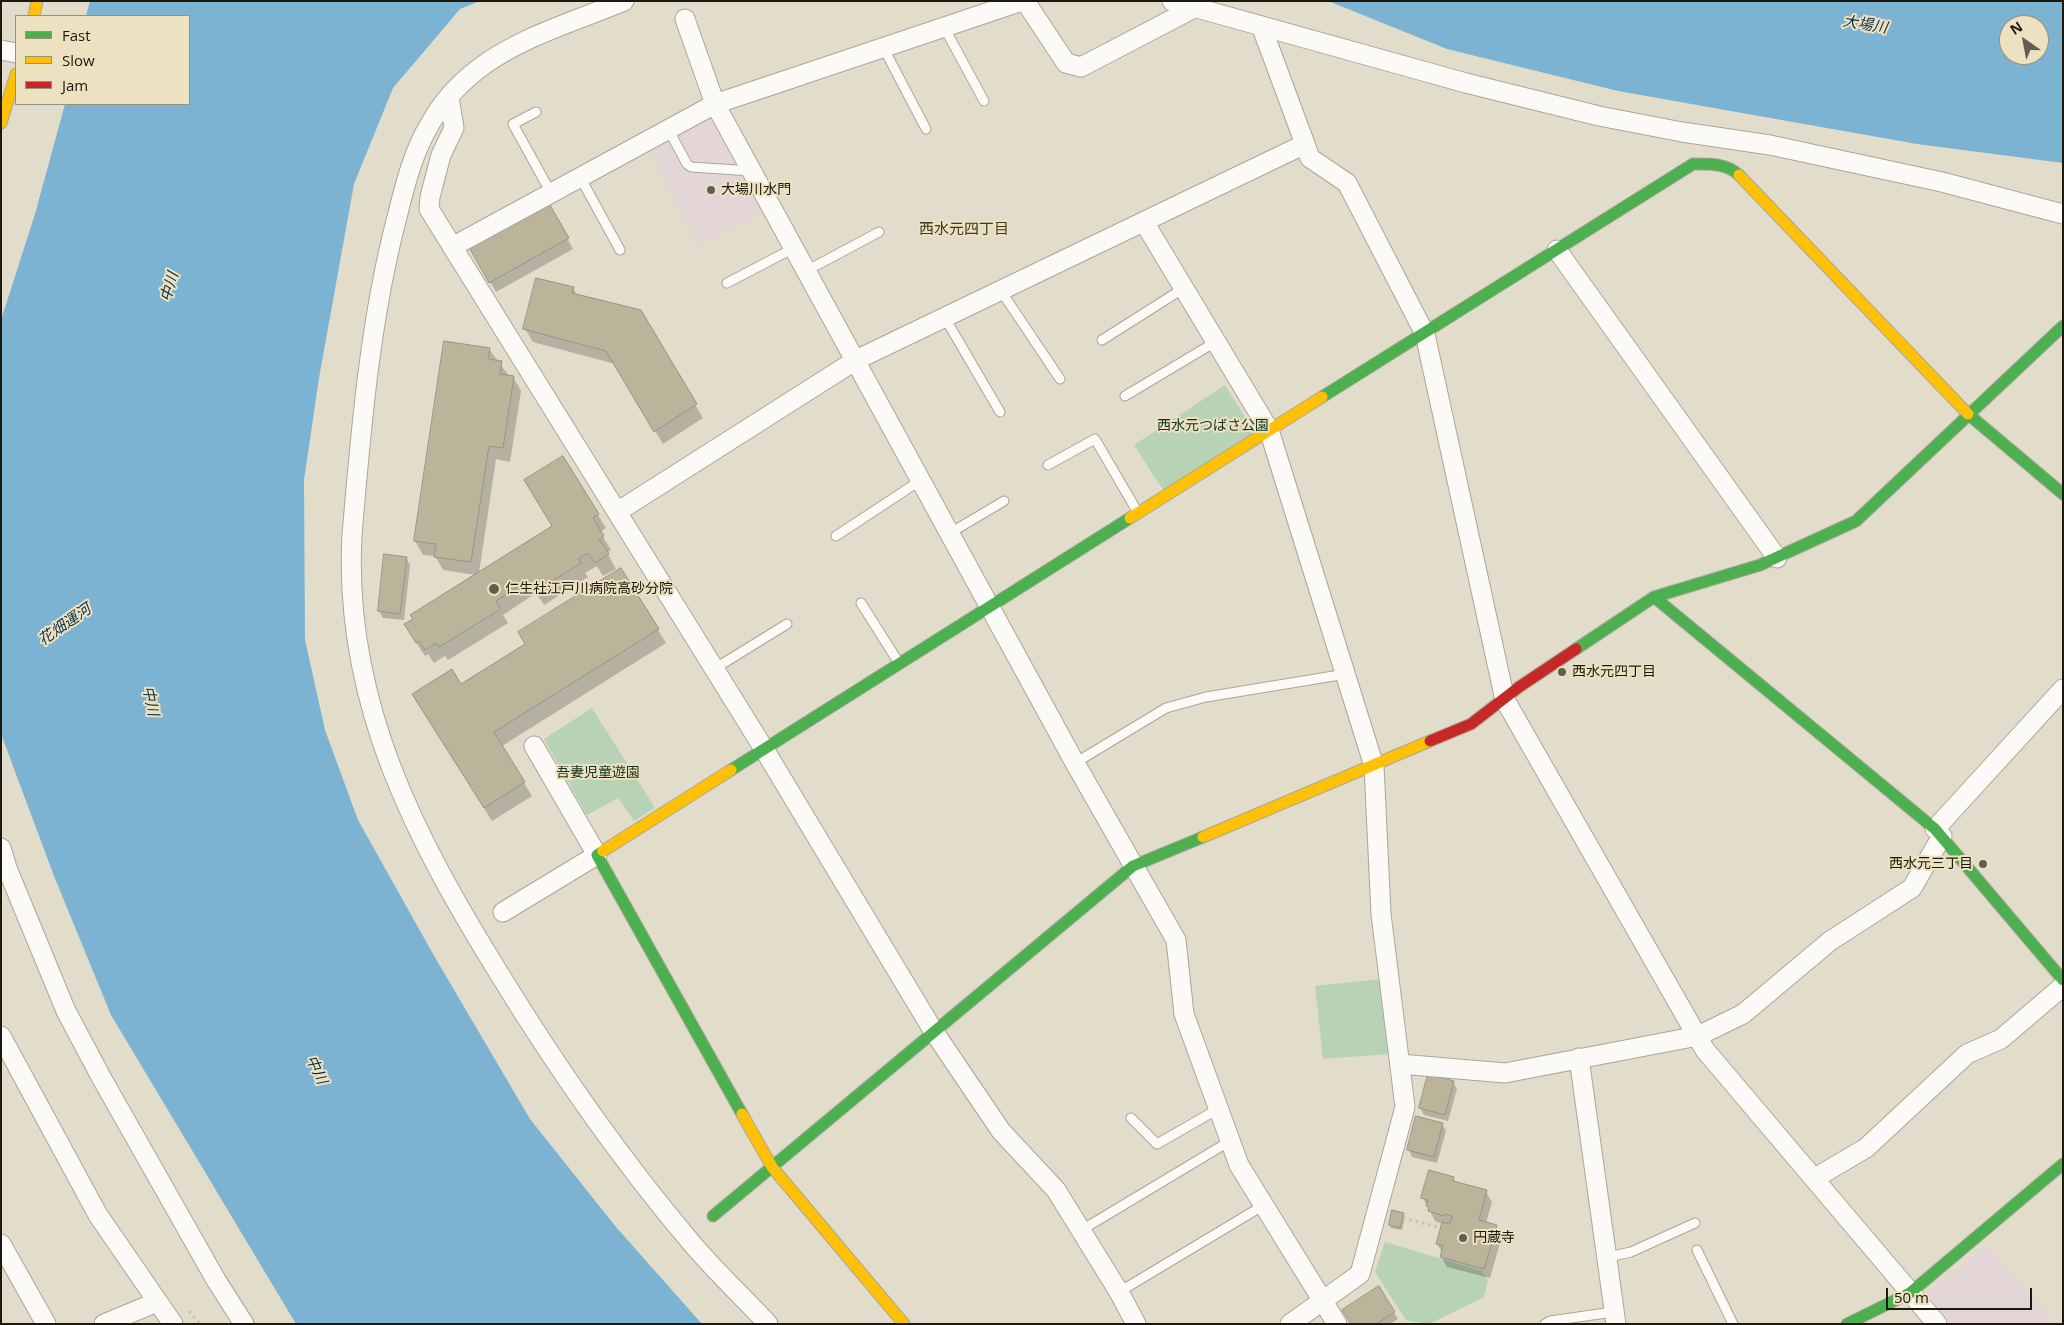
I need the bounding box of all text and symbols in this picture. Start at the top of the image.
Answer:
water label: 大場川 [1841,13,1889,37]
legend [15,15,190,105]
north arrow [1999,15,2049,65]
text: N [2006,17,2026,39]
text: Fast [62,25,91,45]
text: Slow [62,50,95,70]
text: Jam [62,75,88,95]
place label: 大場川水門 [721,182,791,198]
marker: 大場川水門 [705,184,717,196]
district label: 西水元四丁目 [919,221,1009,239]
water label: 中川 [157,270,183,304]
park label: 西水元つばさ公園 [1157,418,1269,434]
place label: 仁生社江戸川病院高砂分院 [505,581,673,597]
marker: 仁生社江戸川病院高砂分院 [487,582,501,596]
water label: 花畑運河 [35,600,95,650]
place label: 西水元四丁目 [1572,664,1656,680]
marker: 西水元四丁目 [1556,666,1568,678]
water label: 中川 [138,684,162,718]
park label: 吾妻児童遊園 [556,765,640,781]
place label: 西水元三丁目 [1889,856,1973,872]
marker: 西水元三丁目 [1977,858,1989,870]
water label: 中川 [302,1053,330,1087]
place label: 円蔵寺 [1473,1230,1515,1246]
marker: 円蔵寺 [1457,1232,1469,1244]
scale bar [1889,1278,2035,1310]
text: 50 m [1894,1287,1929,1307]

